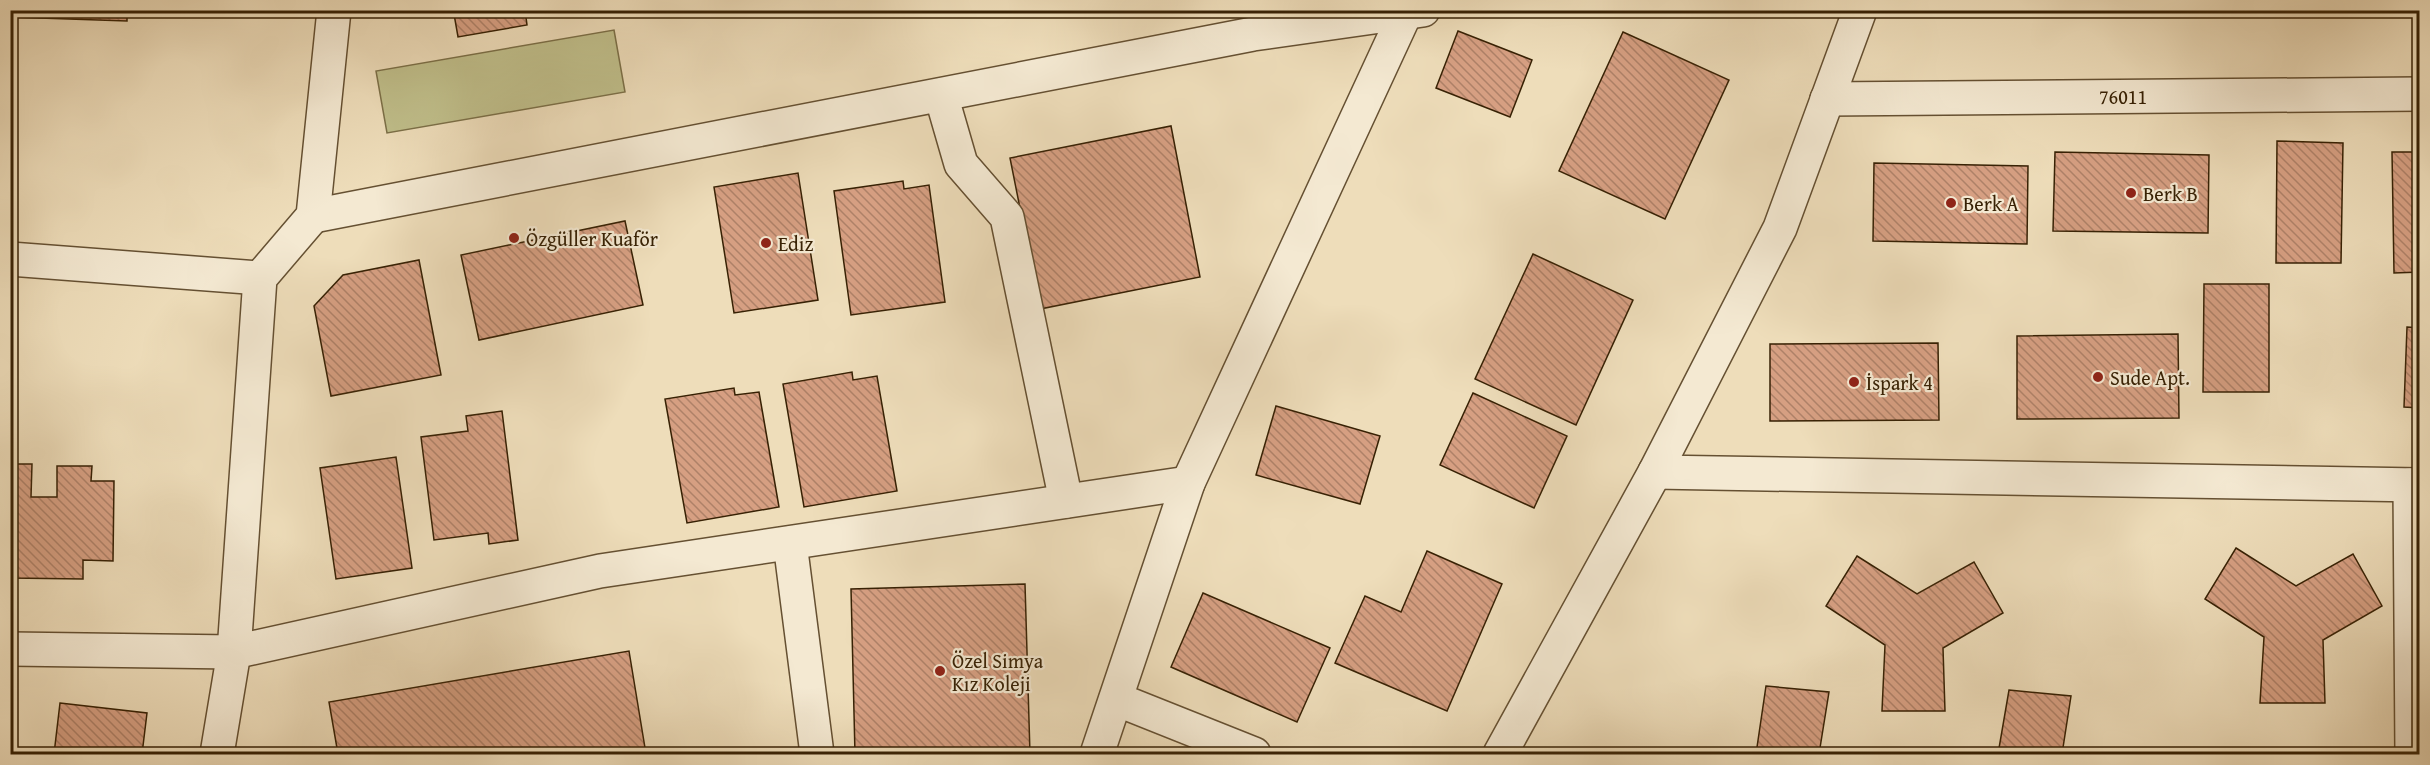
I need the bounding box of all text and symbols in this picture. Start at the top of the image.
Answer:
street label: 76011 [2099,82,2147,111]
place label: Berk B [2143,179,2198,208]
marker: Berk B [2124,186,2138,200]
place label: Berk A [1963,189,2019,218]
marker: Berk A [1944,196,1958,210]
place label: Özgüller Kuaför [526,224,658,253]
place label: Ediz [778,229,813,258]
marker: Özgüller Kuaför [507,231,521,245]
marker: Ediz [759,236,773,250]
place label: Sude Apt. [2110,363,2190,392]
place label: İspark 4 [1866,368,1933,397]
marker: Sude Apt. [2091,370,2105,384]
marker: İspark 4 [1847,375,1861,389]
place label: Özel Simya Kız Koleji [952,646,1044,698]
marker: Özel Simya Kız Koleji [933,664,947,678]

